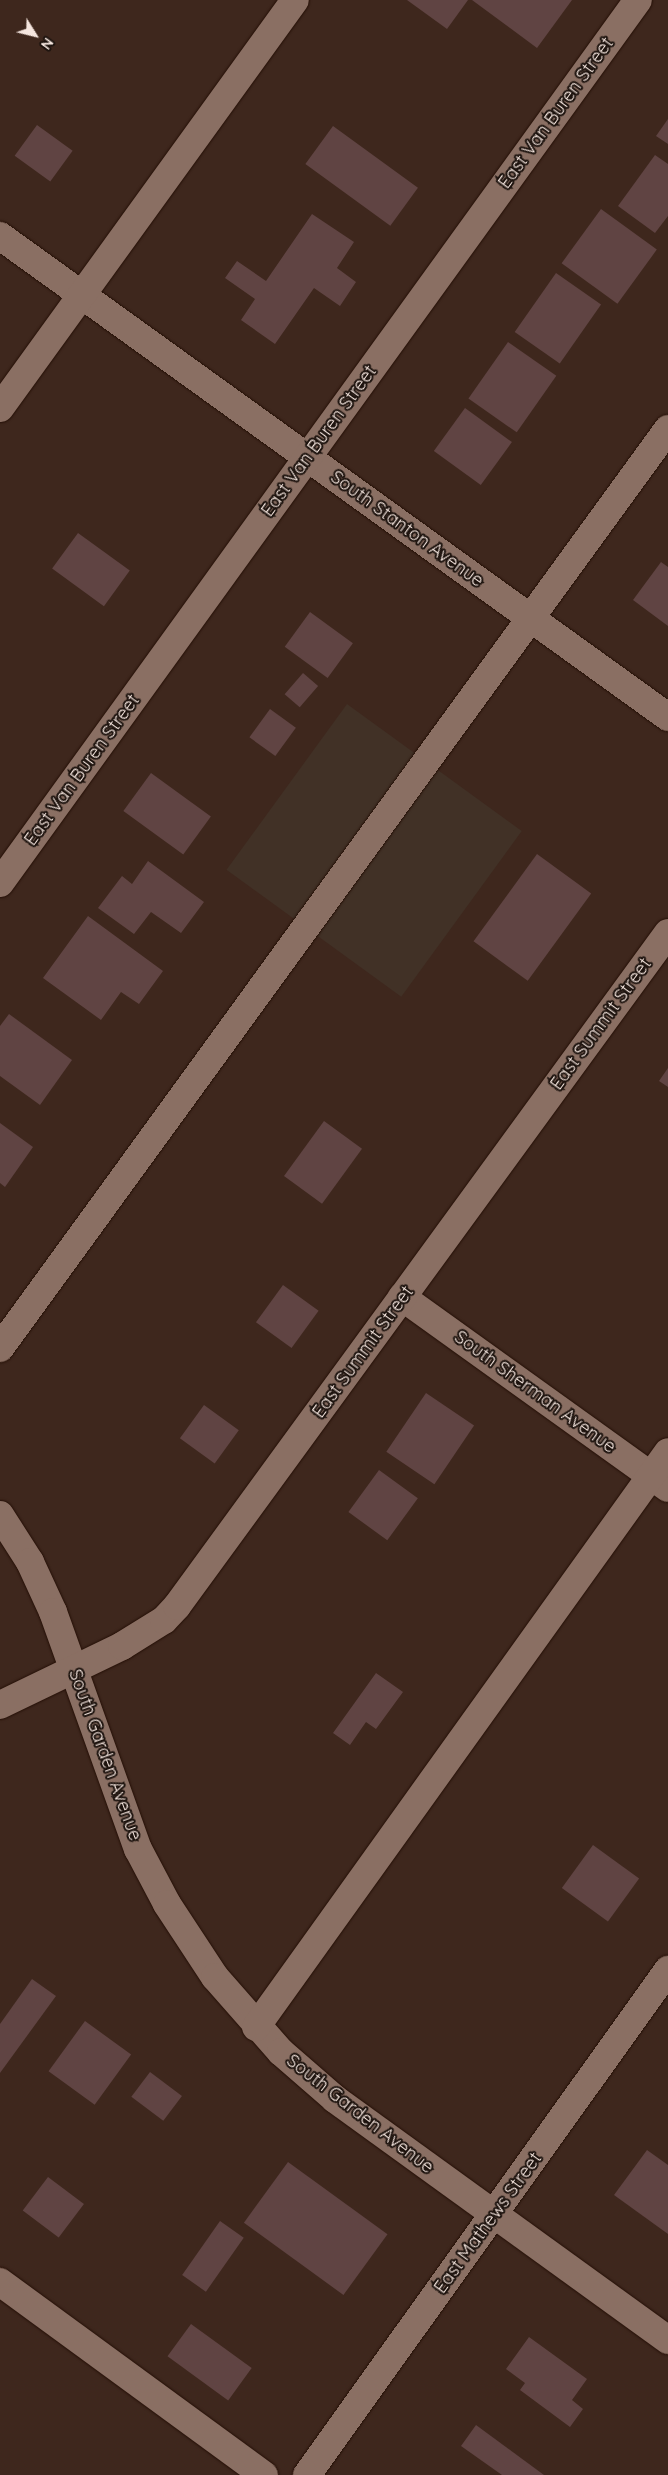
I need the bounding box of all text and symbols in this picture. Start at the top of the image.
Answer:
north arrow [10,10,60,60]
street label: East Van Buren Street [494,33,618,193]
text: N [37,34,57,53]
street label: East Van Buren Street [257,361,381,521]
street label: South Stanton Avenue [326,466,488,592]
street label: East Van Buren Street [20,690,144,850]
street label: East Summit Street [546,954,656,1094]
street label: East Summit Street [308,1282,418,1422]
street label: South Sherman Avenue [450,1326,620,1458]
street label: South Garden Avenue [64,1666,146,1844]
street label: South Garden Avenue [282,2050,438,2178]
street label: East Mathews Street [430,2148,546,2298]

